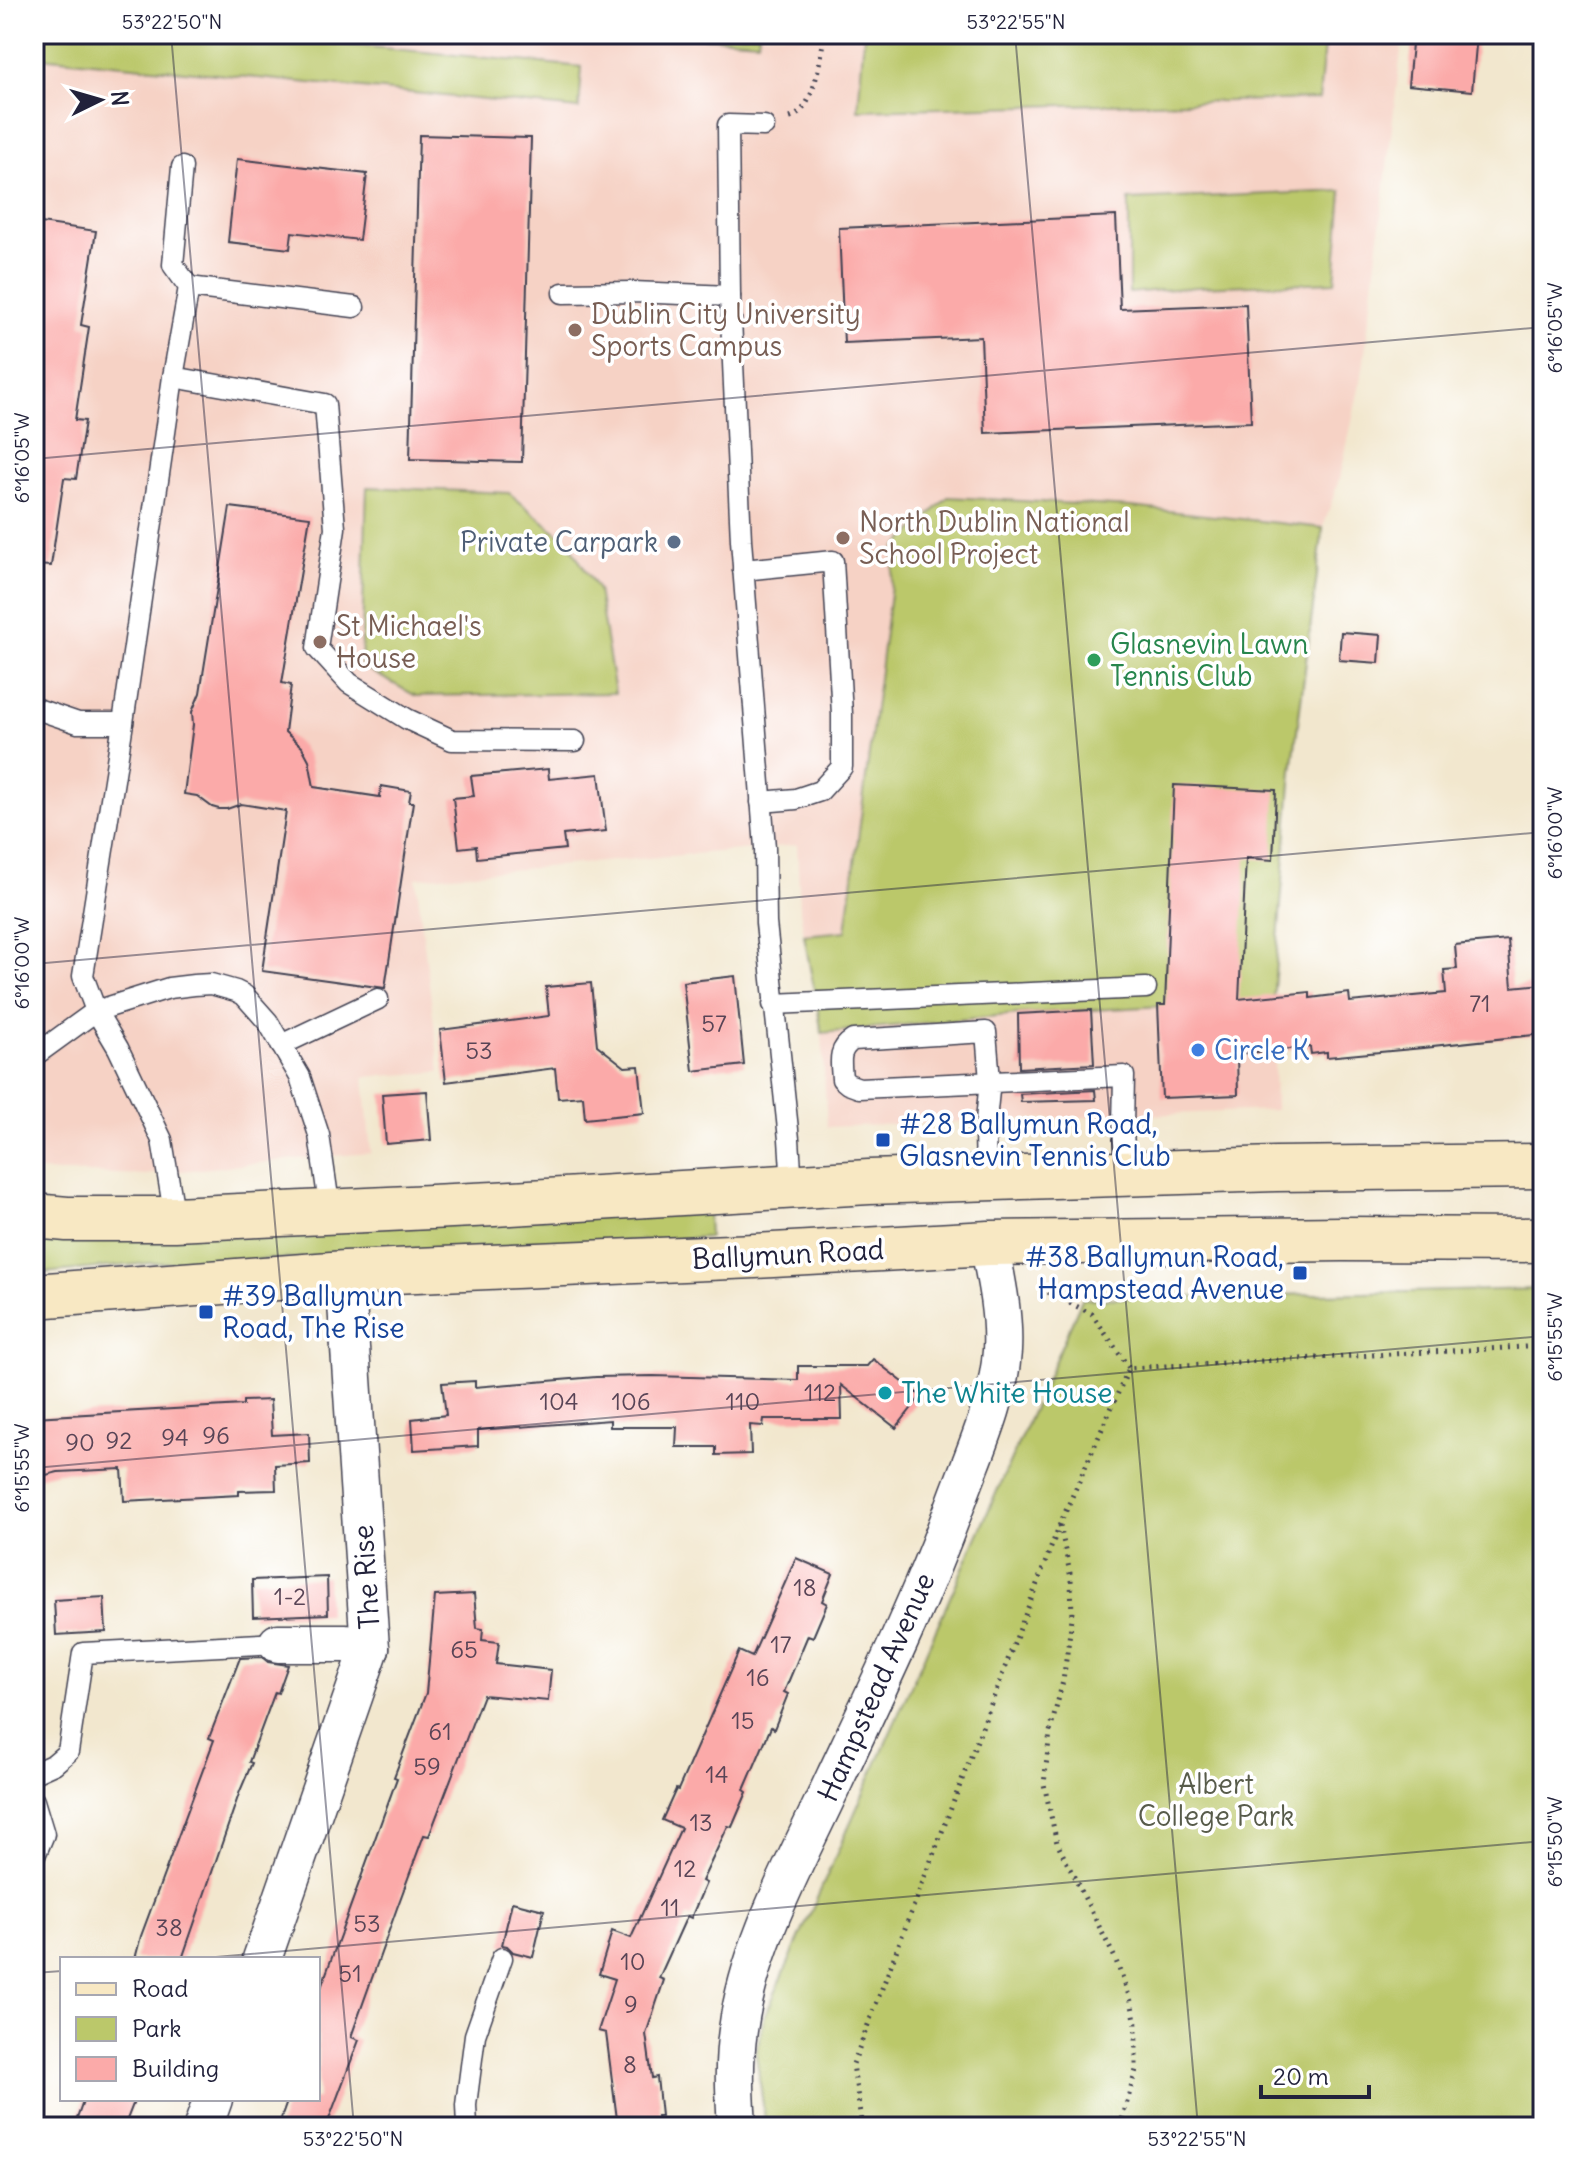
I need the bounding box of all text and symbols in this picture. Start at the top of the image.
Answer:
text: 53°22'50"N [122,9,222,34]
text: 53°22'55"N [967,9,1065,34]
north arrow [60,60,140,140]
text: N [105,89,135,107]
text: 6°16'05"W [1542,282,1567,374]
place label: Dublin City University Sports Campus [591,296,861,364]
marker: Dublin City University Sports Campus [566,321,584,339]
text: 6°16'05"W [9,412,34,504]
place label: North Dublin National School Project [859,504,1130,572]
place label: Private Carpark [460,524,658,560]
marker: North Dublin National School Project [834,529,852,547]
marker: Private Carpark [665,533,683,551]
place label: St Michael's House [336,608,482,676]
place label: Glasnevin Lawn Tennis Club [1110,626,1309,694]
marker: St Michael's House [311,633,329,651]
marker: Glasnevin Lawn Tennis Club [1085,651,1103,669]
text: 6°16'00"W [1542,787,1567,879]
text: 6°16'00"W [9,917,34,1009]
house number: 71 [1469,988,1491,1018]
house number: 57 [701,1008,727,1038]
place label: Circle K [1214,1032,1309,1068]
house number: 53 [465,1035,493,1065]
marker: Circle K [1189,1041,1207,1059]
place label: #28 Ballymun Road, Glasnevin Tennis Club [899,1106,1171,1174]
marker: #28 Ballymun Road, Glasnevin Tennis Club [874,1131,892,1149]
street label: Ballymun Road [691,1231,885,1277]
place label: #38 Ballymun Road, Hampstead Avenue [1025,1239,1284,1307]
marker: #38 Ballymun Road, Hampstead Avenue [1291,1264,1309,1282]
place label: #39 Ballymun Road, The Rise [222,1278,405,1346]
text: 6°15'55"W [1542,1292,1567,1382]
marker: #39 Ballymun Road, The Rise [197,1303,215,1321]
place label: The White House [901,1375,1112,1411]
house number: 112 [804,1377,836,1407]
marker: The White House [876,1384,894,1402]
house number: 104 [539,1386,579,1416]
house number: 106 [611,1386,651,1416]
house number: 110 [726,1386,760,1416]
house number: 96 [202,1420,230,1450]
house number: 94 [161,1422,189,1452]
text: 6°15'55"W [9,1423,34,1513]
house number: 92 [106,1425,132,1455]
house number: 90 [65,1427,95,1457]
street label: The Rise [344,1524,388,1630]
street label: Hampstead Avenue [809,1567,943,1807]
house number: 18 [793,1572,817,1602]
house number: 1-2 [274,1581,306,1611]
house number: 17 [770,1629,792,1659]
house number: 65 [450,1634,478,1664]
house number: 16 [746,1662,770,1692]
house number: 15 [731,1705,755,1735]
house number: 61 [428,1716,452,1746]
house number: 59 [413,1751,441,1781]
house number: 14 [705,1759,729,1789]
park label: Albert College Park [1138,1766,1294,1834]
text: 6°15'50"W [1542,1796,1567,1888]
house number: 13 [689,1807,713,1837]
house number: 12 [674,1853,696,1883]
house number: 11 [660,1892,680,1922]
house number: 53 [353,1908,381,1938]
house number: 38 [155,1912,183,1942]
house number: 10 [620,1946,646,1976]
legend [60,1957,320,2101]
house number: 51 [338,1958,362,1988]
text: Road [132,1973,188,2003]
house number: 9 [624,1989,638,2019]
text: Park [132,2013,182,2043]
house number: 8 [623,2049,637,2079]
scale bar [1261,2049,1369,2099]
text: Building [132,2053,219,2083]
text: 20 m [1273,2061,1329,2091]
text: 53°22'50"N [303,2126,403,2151]
text: 53°22'55"N [1148,2126,1246,2151]

